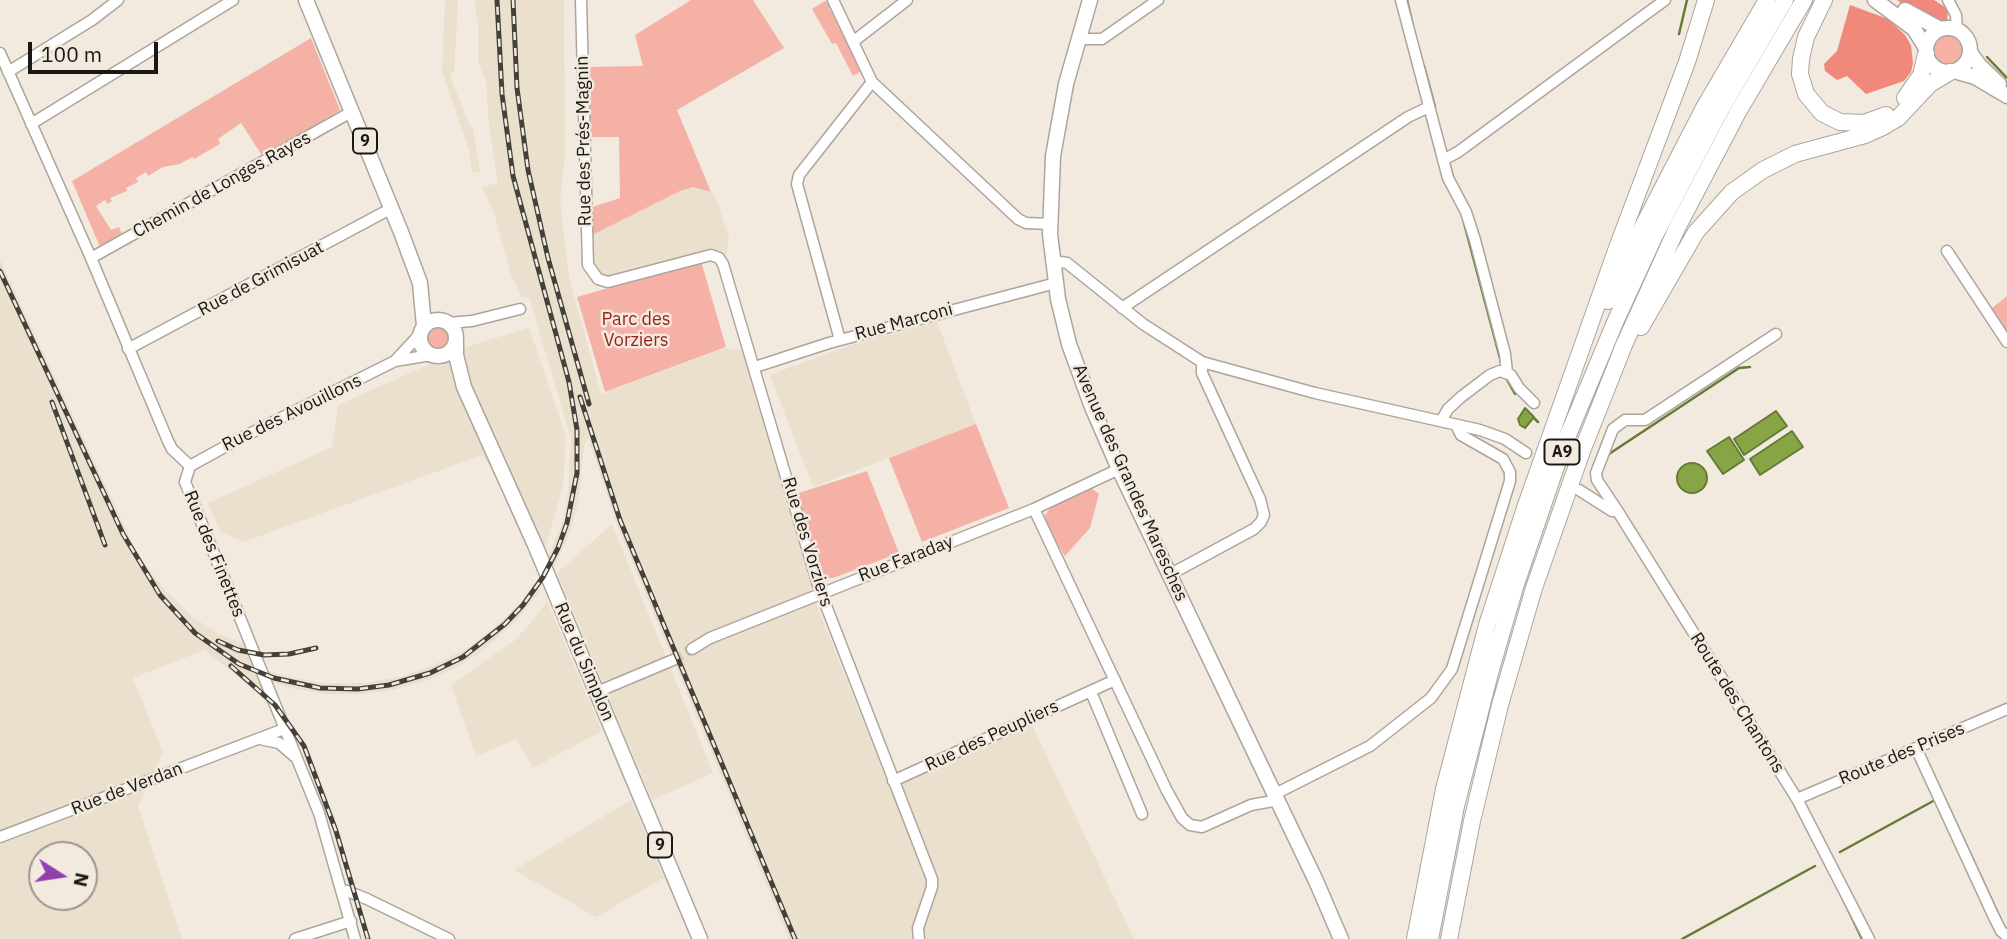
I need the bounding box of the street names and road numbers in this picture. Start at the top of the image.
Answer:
street label: Rue des Prés-Magnin [572,55,596,227]
street label: Chemin de Longes Rayes [129,127,315,243]
road number: 9 [353,128,377,154]
street label: Rue de Grimisuat [194,237,328,321]
street label: Rue Marconi [853,299,955,345]
street label: Avenue des Grandes Maresches [1068,361,1192,605]
street label: Rue des Avouillons [219,370,365,456]
road number: A9 [1544,440,1580,464]
street label: Rue des Vorziers [777,475,837,609]
street label: Rue des Finettes [179,487,249,621]
street label: Rue Faraday [855,531,957,587]
street label: Rue du Simplon [549,599,619,725]
street label: Route des Chantons [1685,629,1789,777]
street label: Rue des Peupliers [922,696,1062,776]
street label: Route des Prises [1836,718,1968,790]
street label: Rue de Verdan [68,758,186,820]
road number: 9 [648,832,672,858]

